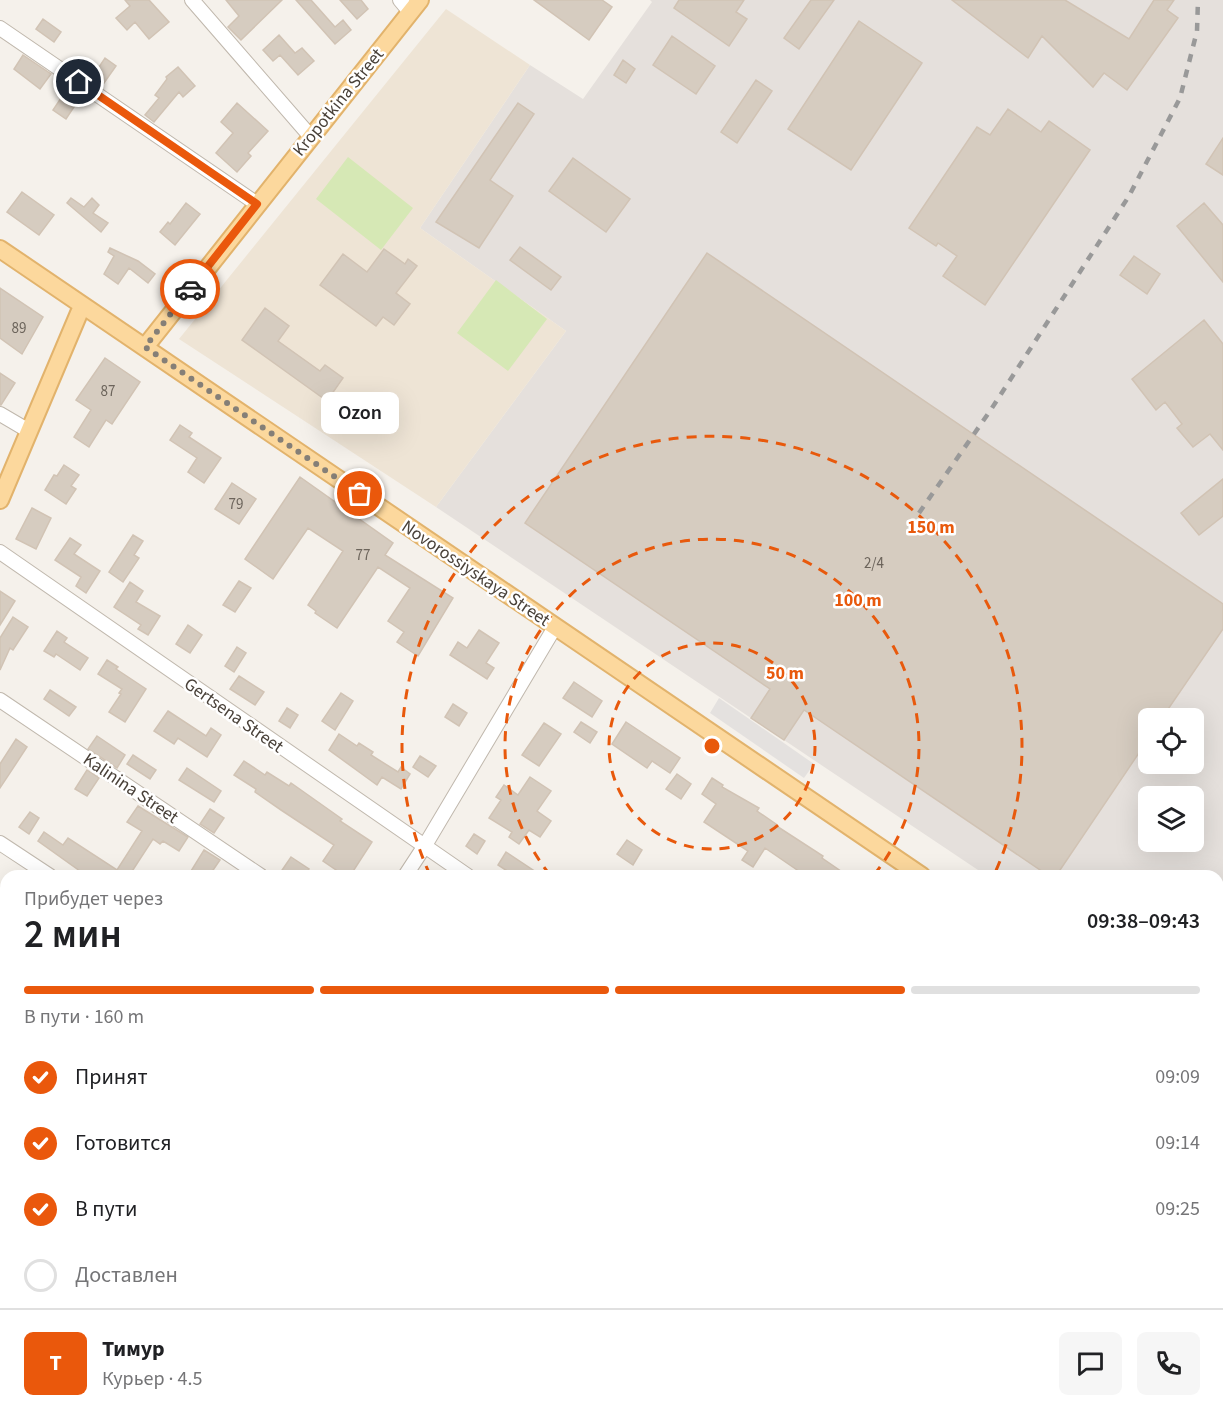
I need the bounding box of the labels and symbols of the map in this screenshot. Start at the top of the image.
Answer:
street label: Kropotkina Street [287,43,390,162]
pin [53,56,104,107]
courier [160,259,220,319]
house number: 89 [12,318,26,339]
house number: 87 [101,381,115,402]
callout: Ozon [321,392,399,434]
pin [334,468,385,519]
house number: 79 [229,494,243,515]
street label: Novorossiyskaya Street [396,514,555,633]
text: 150 m [907,515,955,540]
house number: 77 [356,545,370,566]
house number: 2/4 [864,553,885,574]
text: 100 m [834,588,882,613]
text: 50 m [766,661,804,686]
street label: Gertsena Street [179,672,289,759]
centre of rings [702,736,722,756]
street label: Kalinina Street [78,747,183,830]

